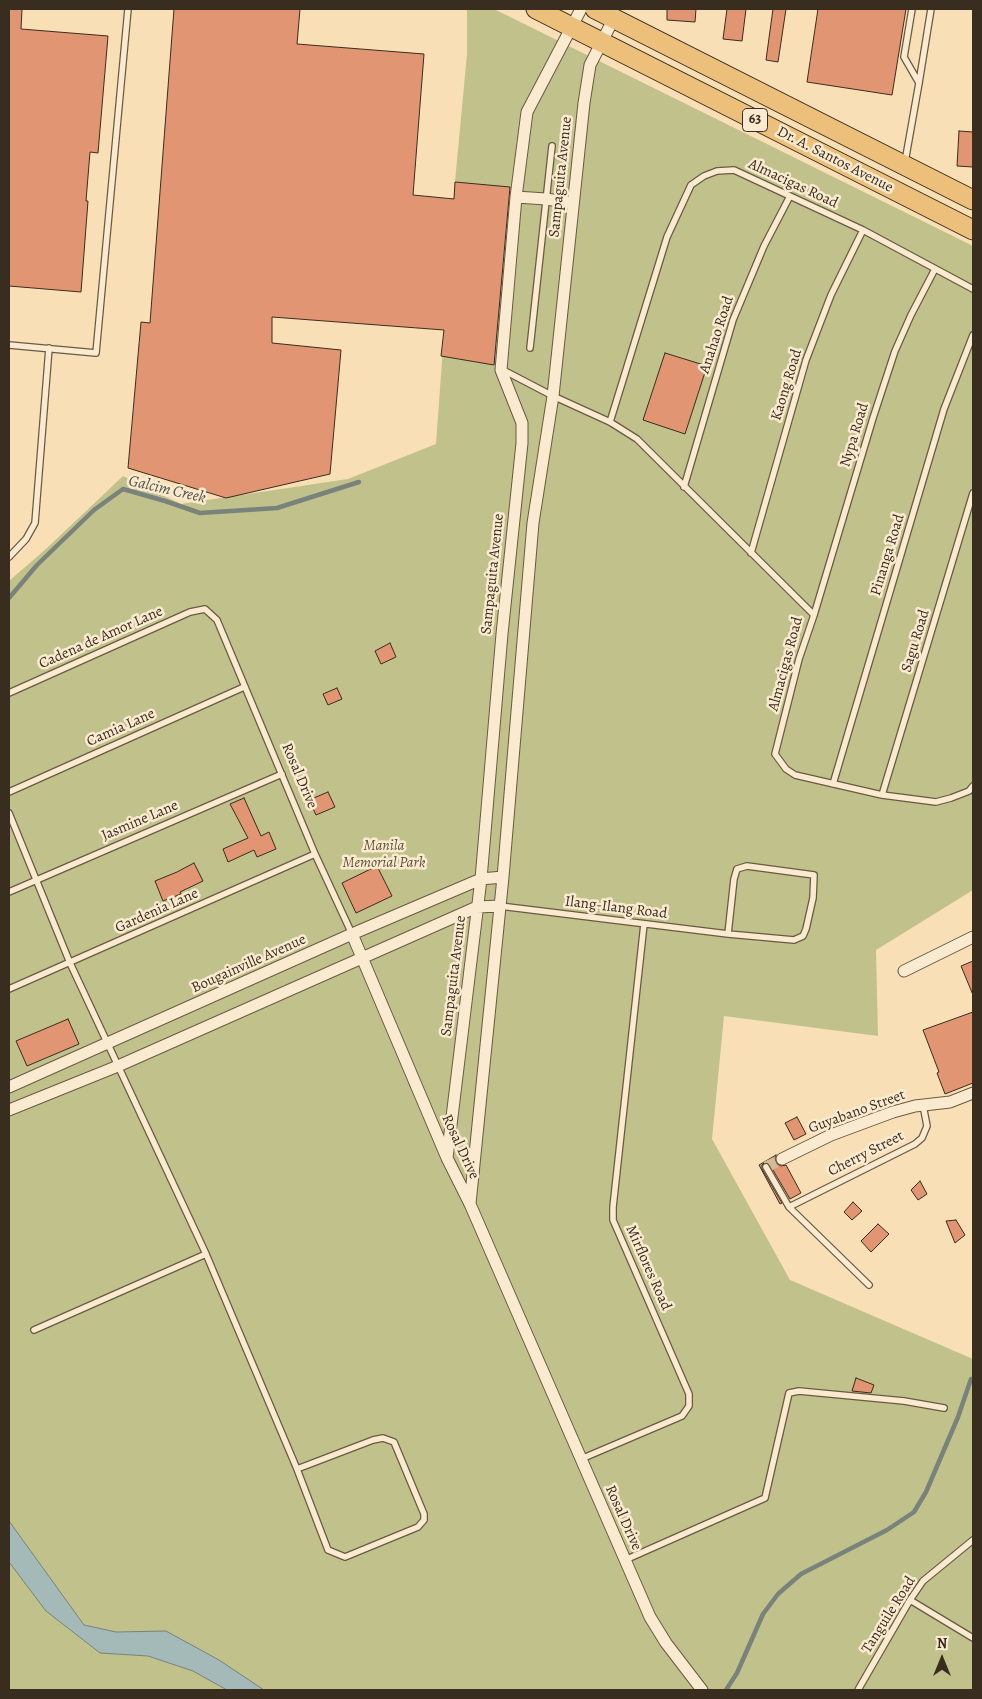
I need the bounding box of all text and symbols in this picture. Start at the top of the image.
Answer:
road number: 63 [742,108,768,132]
street label: Sampaguita Avenue [546,116,576,238]
street label: Dr. A. Santos Avenue [774,123,896,197]
street label: Almacigas Road [745,155,841,213]
street label: Anahao Road [696,294,738,376]
street label: Kaong Road [768,347,806,423]
street label: Nypa Road [837,401,873,469]
water label: Galcim Creek [126,472,208,508]
street label: Pinanga Road [867,512,909,598]
street label: Sampaguita Avenue [478,513,508,635]
street label: Cadena de Amor Lane [36,603,166,673]
street label: Sagu Road [898,608,934,674]
street label: Almacigas Road [765,615,807,713]
street label: Camia Lane [84,705,158,751]
street label: Rosal Drive [277,740,321,812]
street label: Jasmine Lane [99,797,181,845]
park label: Manila Memorial Park [343,837,425,872]
street label: Gardenia Lane [113,885,201,937]
street label: Ilang-Ilang Road [564,893,668,923]
street label: Sampaguita Avenue [438,915,470,1037]
street label: Bougainville Avenue [189,931,309,997]
street label: Guyabano Street [806,1086,908,1138]
street label: Rosal Drive [437,1112,483,1182]
street label: Cherry Street [825,1127,907,1181]
street label: Mirflores Road [621,1223,675,1313]
street label: Rosal Drive [601,1483,645,1553]
street label: Tanguile Road [858,1573,920,1657]
north arrow [917,1634,967,1684]
text: N [937,1634,947,1653]

